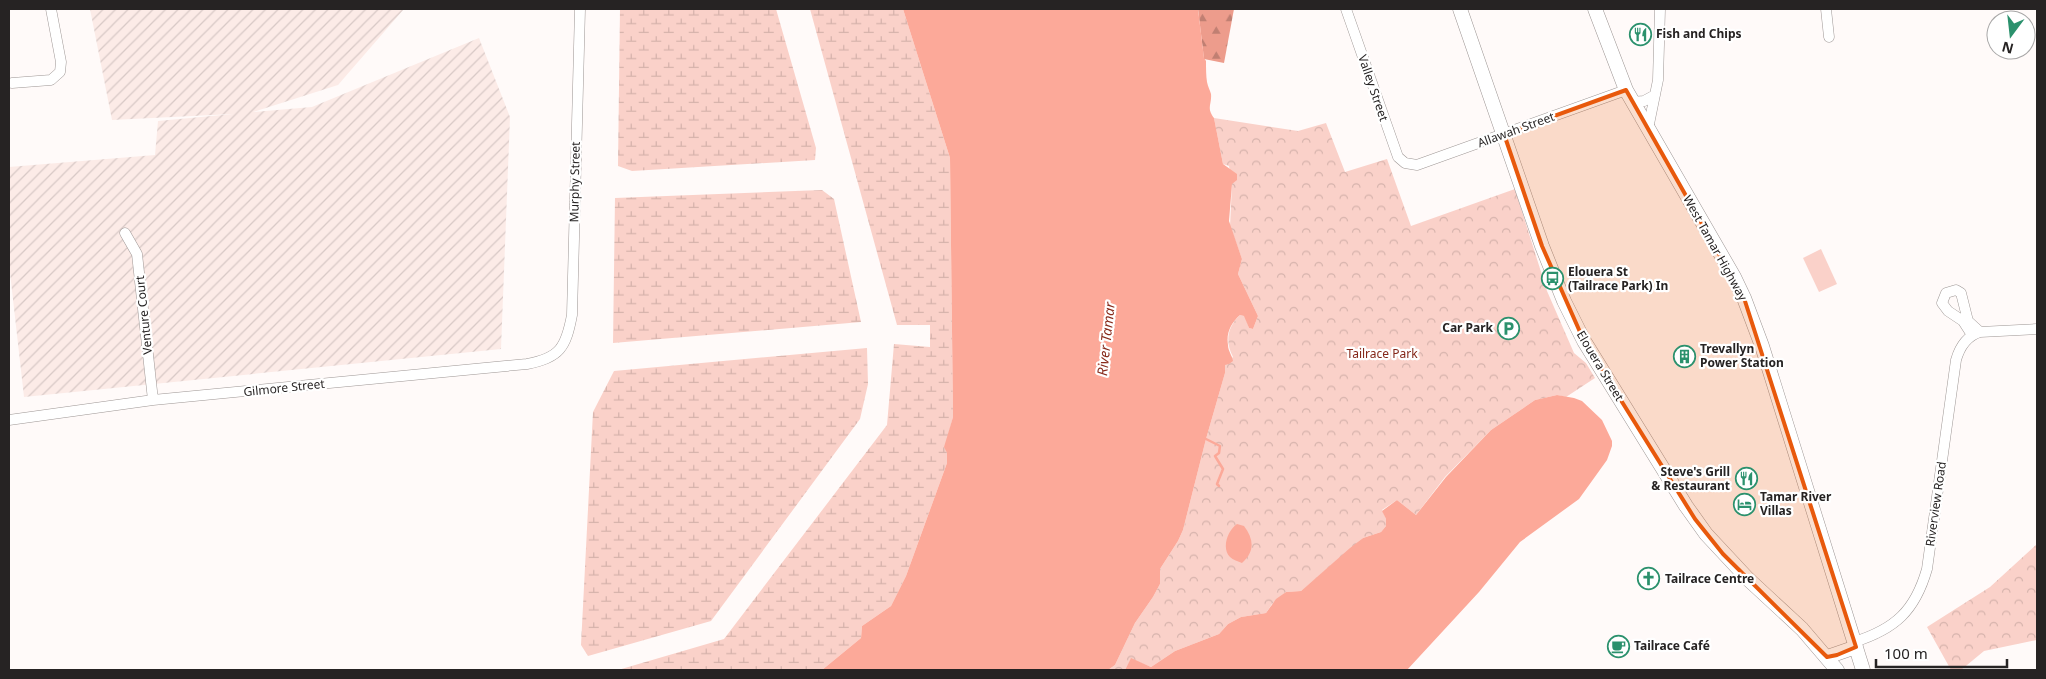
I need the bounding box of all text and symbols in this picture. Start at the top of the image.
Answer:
north arrow [1986,10,2036,60]
restaurant icon: Fish and Chips [1628,22,1652,46]
place label: Fish and Chips [1656,25,1742,42]
text: N [2000,37,2015,59]
street label: Valley Street [1354,52,1393,124]
street label: Allawah Street [1475,107,1557,151]
street label: Murphy Street [565,141,584,223]
street label: West Tamar Highway [1679,192,1752,304]
place label: Elouera St (Tailrace Park) In [1568,263,1668,294]
bus stop icon: Elouera St (Tailrace Park) In [1540,267,1564,291]
street label: Venture Court [131,274,156,355]
water label: River Tamar [1092,301,1119,377]
parking icon: Car Park [1497,316,1521,340]
place label: Car Park [1442,319,1494,336]
street label: Elouera Street [1573,327,1628,405]
place label: Trevallyn Power Station [1700,340,1784,371]
building icon: Trevallyn Power Station [1672,344,1696,368]
park label: Tailrace Park [1346,345,1418,362]
street label: Gilmore Street [243,375,326,400]
street label: Riverview Road [1921,460,1950,547]
place label: Steve's Grill & Restaurant [1651,463,1730,494]
restaurant icon: Steve's Grill & Restaurant [1734,467,1758,491]
place label: Tamar River Villas [1760,488,1832,519]
hotel icon: Tamar River Villas [1732,492,1756,516]
church icon: Tailrace Centre [1637,567,1661,591]
place label: Tailrace Centre [1665,570,1754,587]
cafe icon: Tailrace Café [1606,634,1630,658]
scale bar [1876,636,2007,668]
place label: Tailrace Café [1634,637,1710,654]
text: 100 m [1884,643,1928,663]

